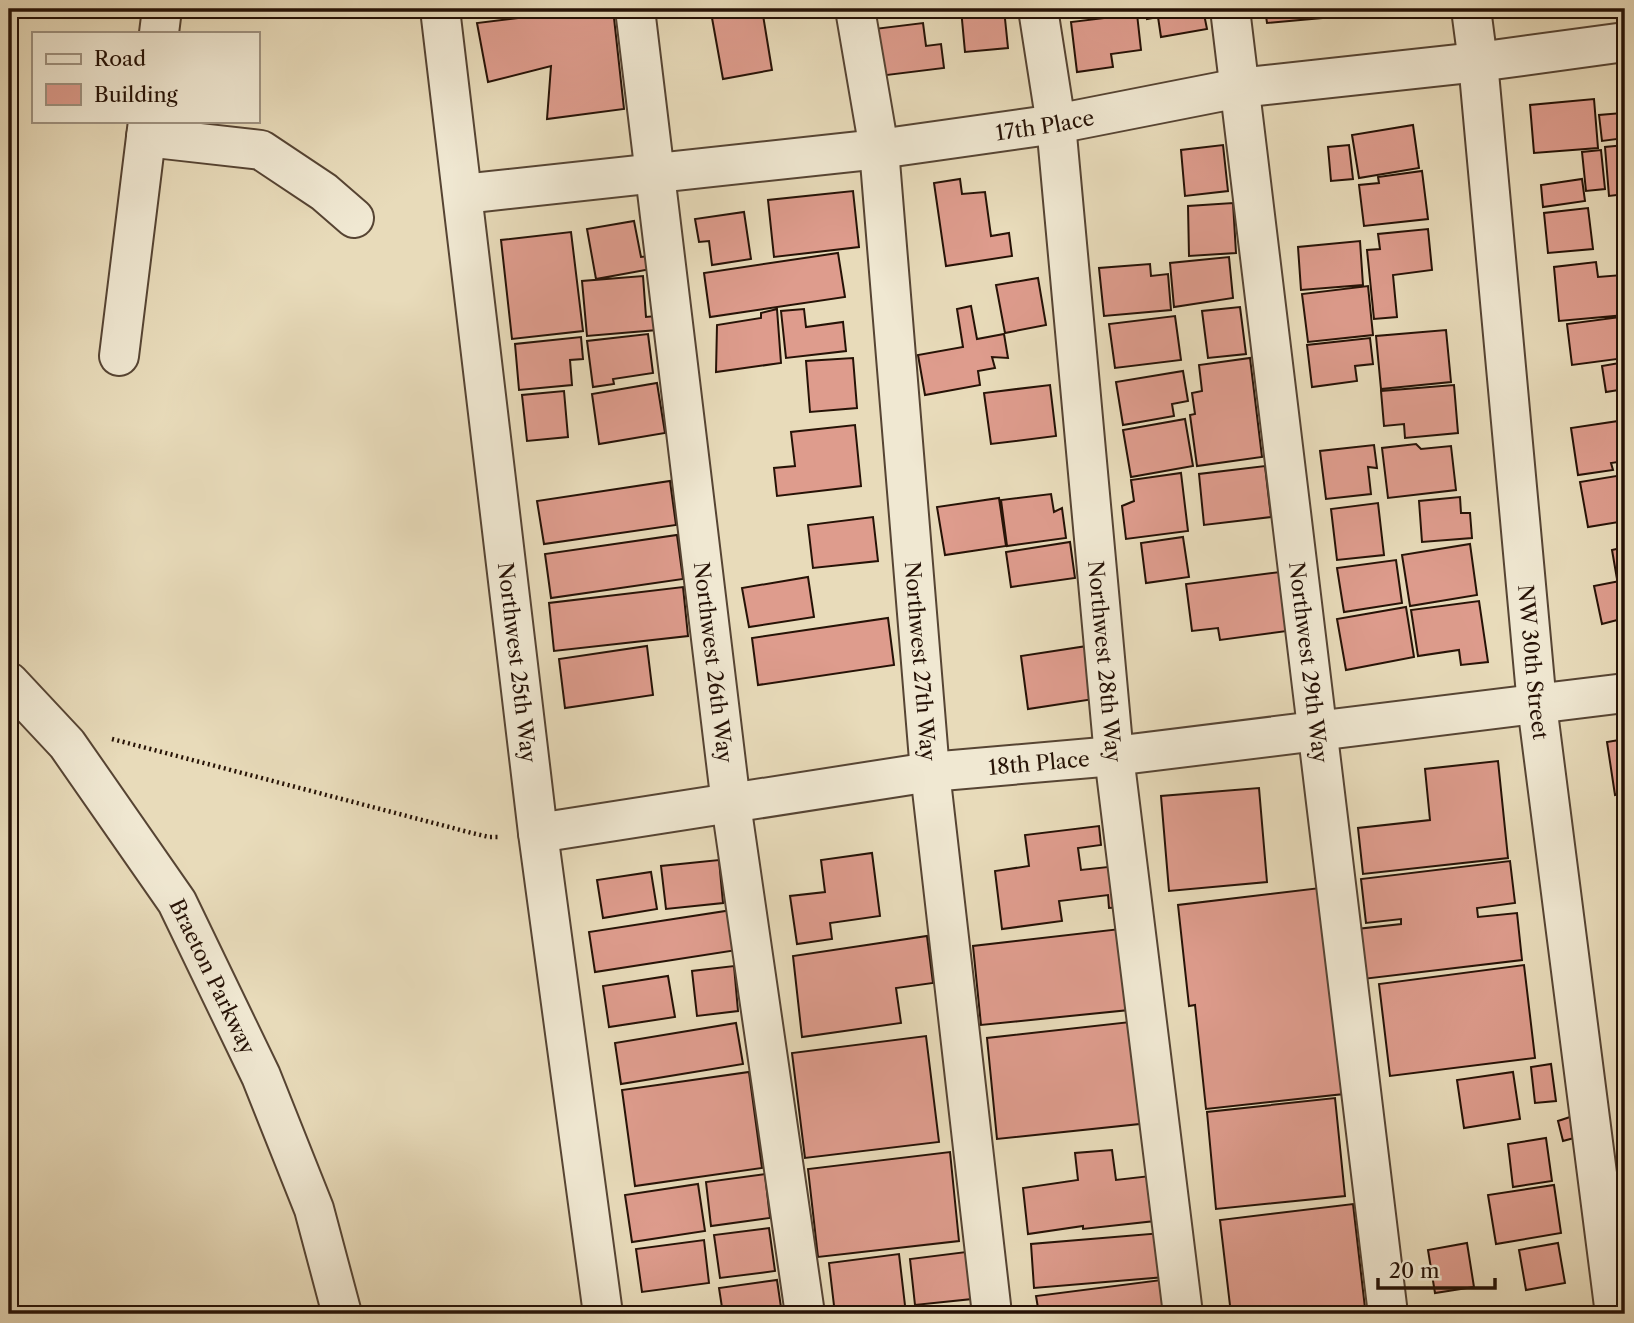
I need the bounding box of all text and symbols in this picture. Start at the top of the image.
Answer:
legend [32,32,259,122]
text: Road [94,46,146,71]
text: Building [94,82,179,107]
street label: 17th Place [994,104,1096,145]
street label: Northwest 28th Way [1084,559,1127,764]
street label: Northwest 26th Way [689,560,738,765]
street label: Northwest 27th Way [900,560,942,762]
street label: Northwest 29th Way [1285,560,1334,765]
street label: Northwest 25th Way [493,561,542,764]
street label: NW 30th Street [1513,583,1554,742]
street label: 18th Place [987,746,1091,779]
street label: Braeton Parkway [165,895,261,1058]
scale bar [1378,1246,1496,1290]
text: 20 m [1389,1258,1440,1283]

